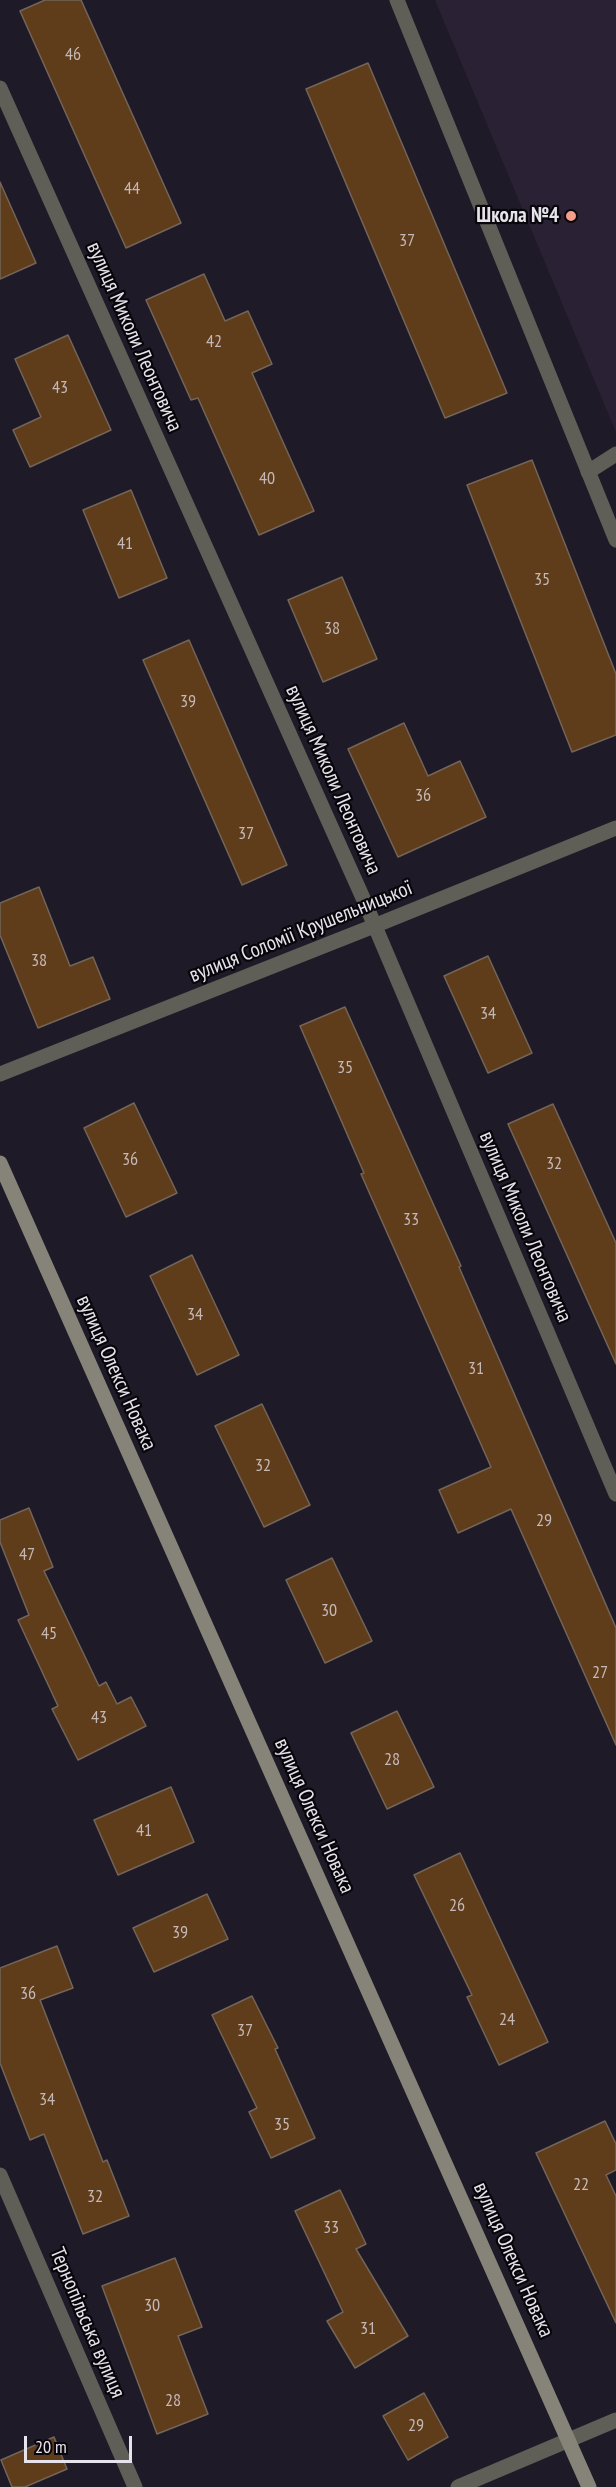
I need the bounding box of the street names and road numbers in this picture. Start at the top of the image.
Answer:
street label: вулиця Миколи Леонтовича [81,238,187,436]
street label: вулиця Миколи Леонтовича [280,681,386,879]
street label: вулиця Соломії Крушельницької [186,876,416,988]
street label: вулиця Миколи Леонтовича [473,1128,577,1326]
street label: вулиця Олекси Новака [71,1292,161,1454]
street label: вулиця Олекси Новака [269,1735,359,1897]
street label: вулиця Олекси Новака [468,2179,558,2341]
street label: Тернопільська вулиця [44,2244,130,2402]

